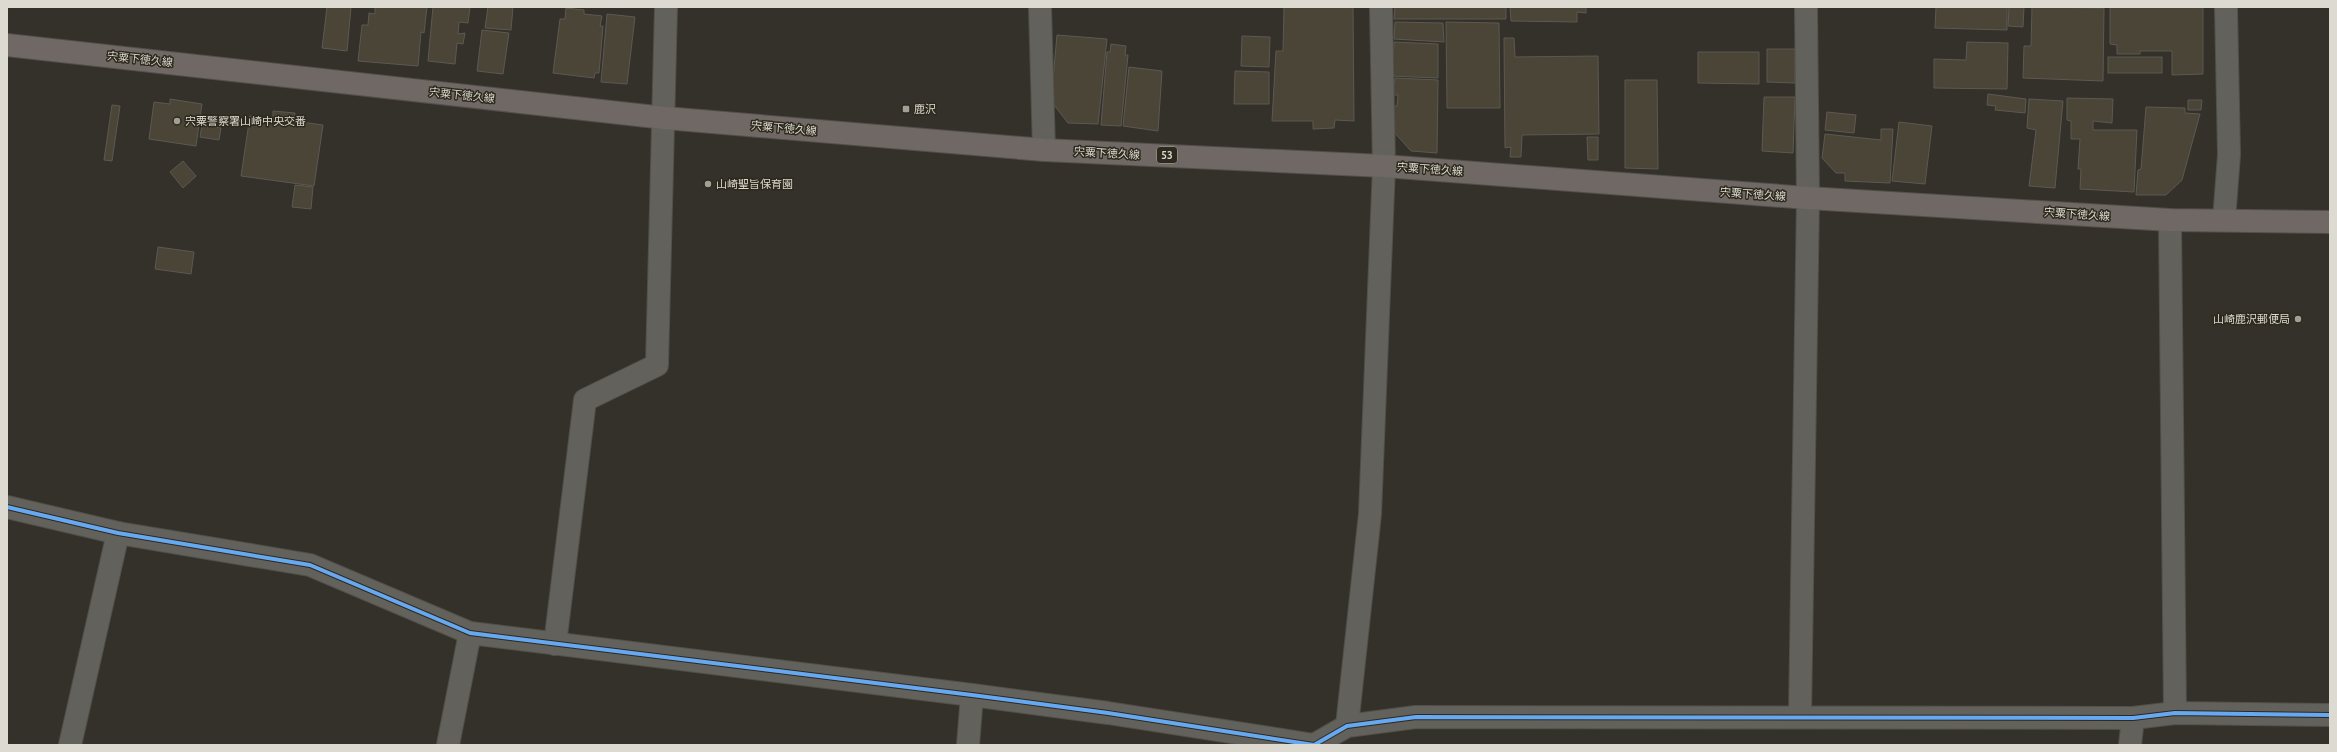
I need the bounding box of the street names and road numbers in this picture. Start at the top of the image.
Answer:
street label: 宍粟下徳久線 [107,50,173,68]
street label: 宍粟下徳久線 [429,86,495,104]
street label: 宍粟下徳久線 [751,119,817,137]
street label: 宍粟下徳久線 [1074,145,1140,161]
road number: 53 [1157,147,1177,163]
street label: 宍粟下徳久線 [1397,161,1463,177]
street label: 宍粟下徳久線 [1720,186,1786,202]
street label: 宍粟下徳久線 [2044,206,2110,222]

